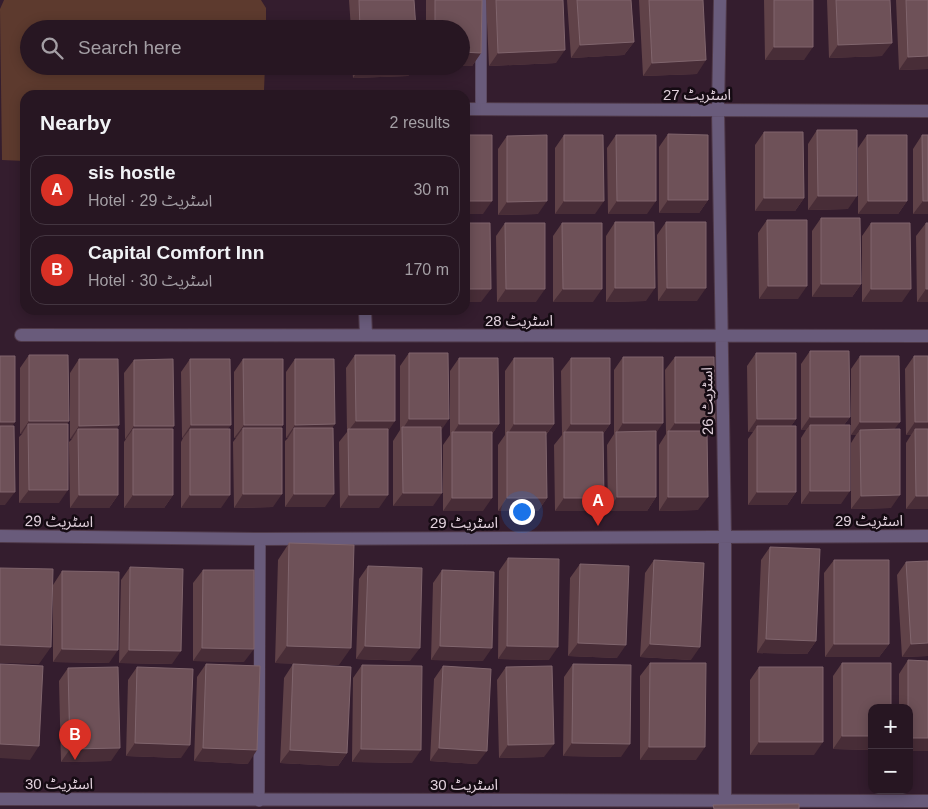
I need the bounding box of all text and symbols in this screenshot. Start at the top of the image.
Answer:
search box [20,20,470,75]
icon: search [38,34,66,62]
text: Search here [78,37,182,58]
street label: اسٹریٹ 27 [663,86,731,104]
text: Nearby [40,111,111,134]
text: 2 results [390,114,450,131]
text: sis hostle [88,162,176,183]
text: A [51,181,63,198]
text: 30 m [413,181,449,198]
text: Hotel · اسٹریٹ 29 [88,192,212,209]
text: Capital Comfort Inn [88,242,264,263]
text: B [51,261,63,278]
text: 170 m [405,261,449,278]
text: Hotel · اسٹریٹ 30 [88,272,212,289]
street label: اسٹریٹ 28 [485,312,553,330]
street label: اسٹریٹ 26 [698,367,717,435]
pin: A [582,485,614,526]
your location [509,499,535,525]
street label: اسٹریٹ 29 [25,512,93,531]
street label: اسٹریٹ 29 [835,512,903,530]
street label: اسٹریٹ 29 [430,514,498,532]
map controls [868,704,913,794]
button: + [868,704,913,749]
pin: B [59,719,91,760]
button: − [868,749,913,794]
street label: اسٹریٹ 30 [25,775,93,793]
street label: اسٹریٹ 30 [430,776,498,794]

